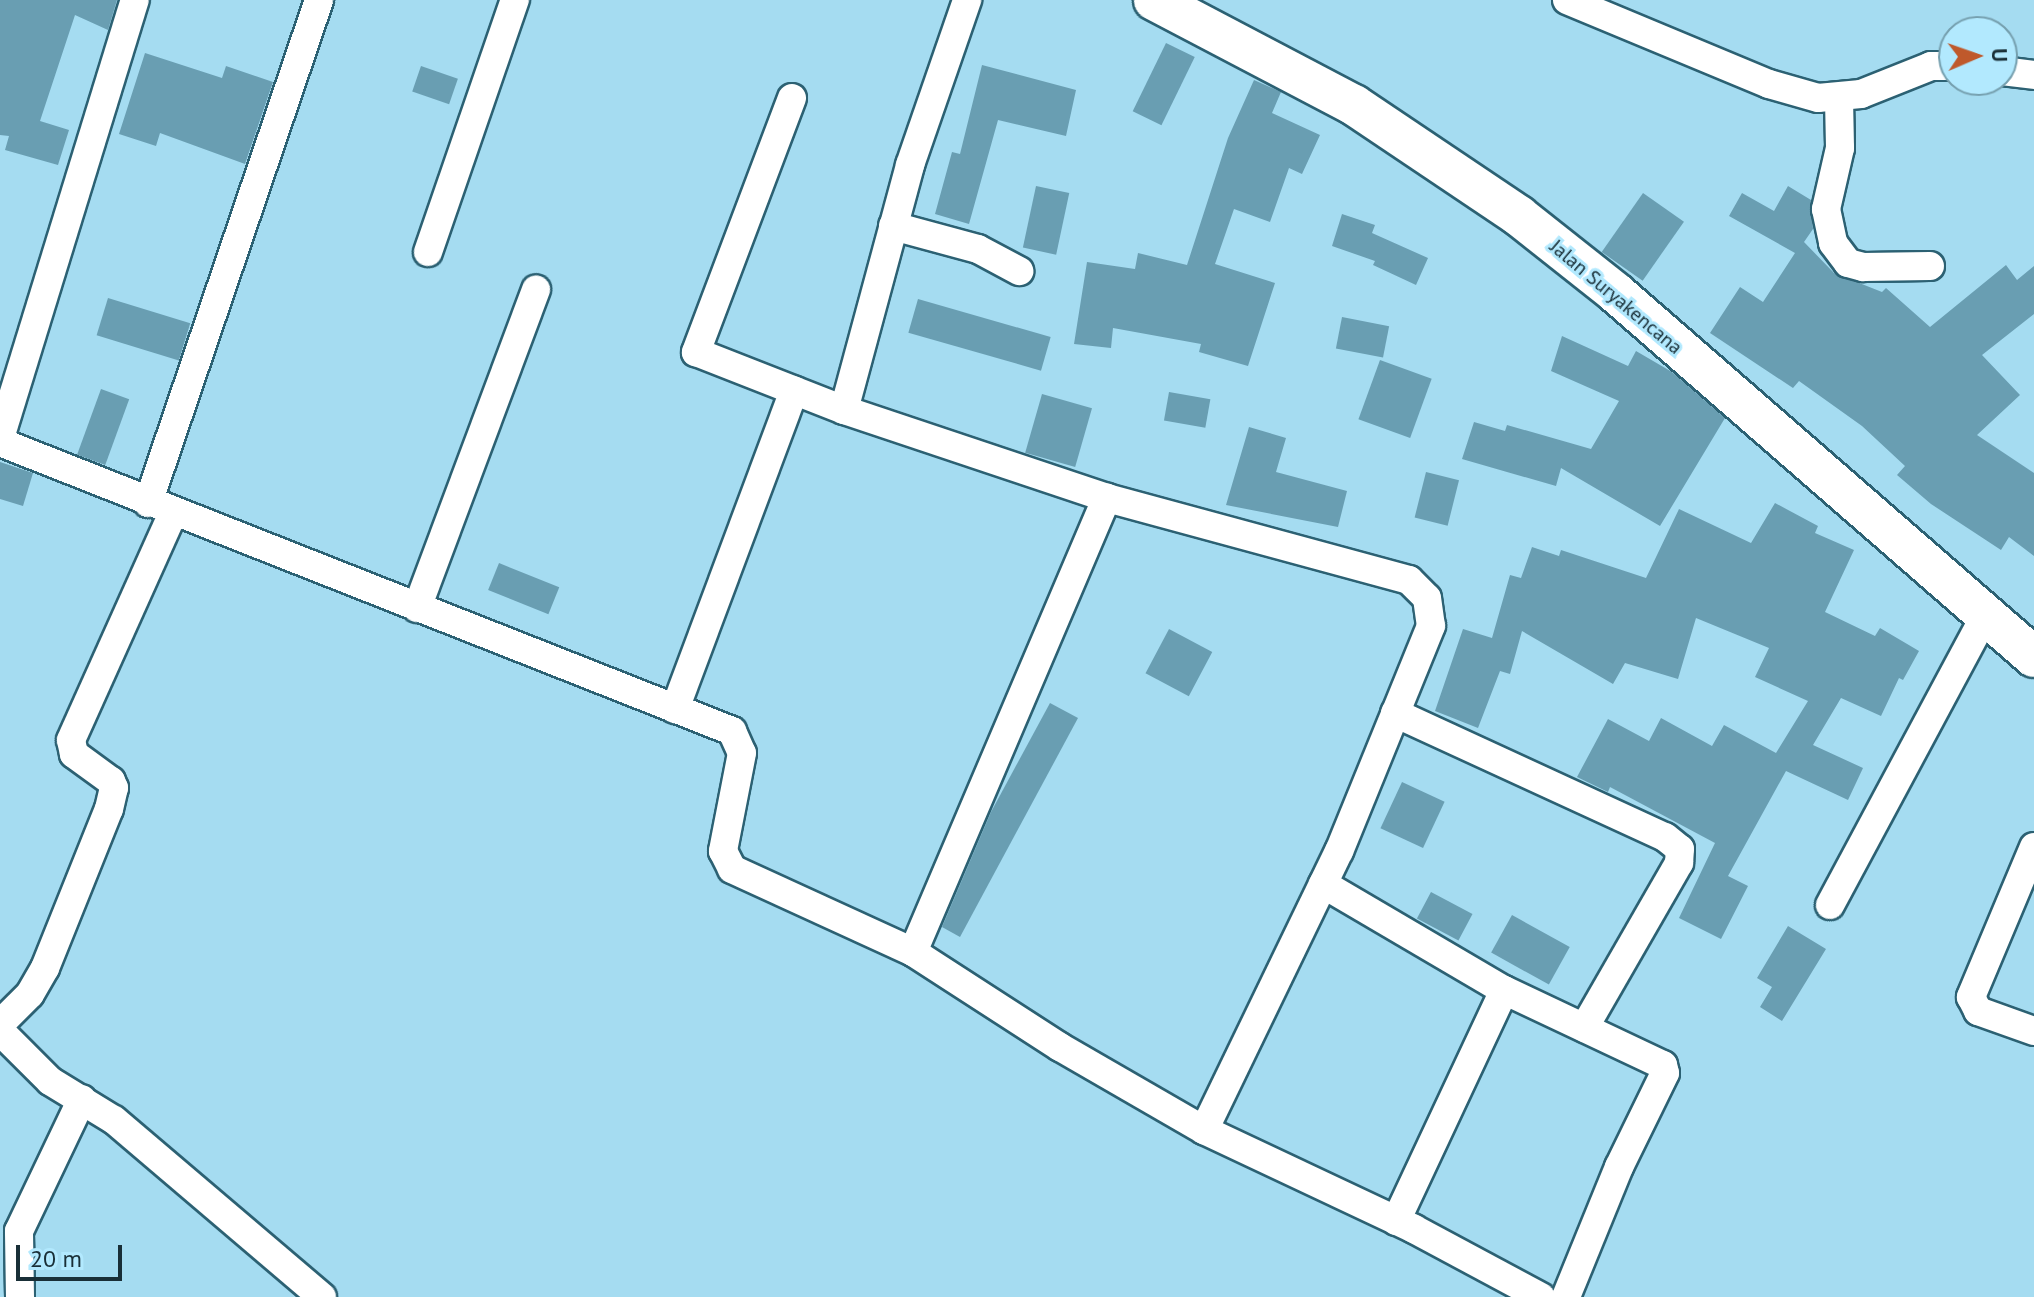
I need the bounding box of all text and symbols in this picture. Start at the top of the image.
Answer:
north arrow [1938,16,2018,96]
text: U [1986,48,2014,63]
street label: Jalan Suryakencana [1545,235,1687,359]
scale bar [20,1229,126,1279]
text: 20 m [30,1243,82,1274]

